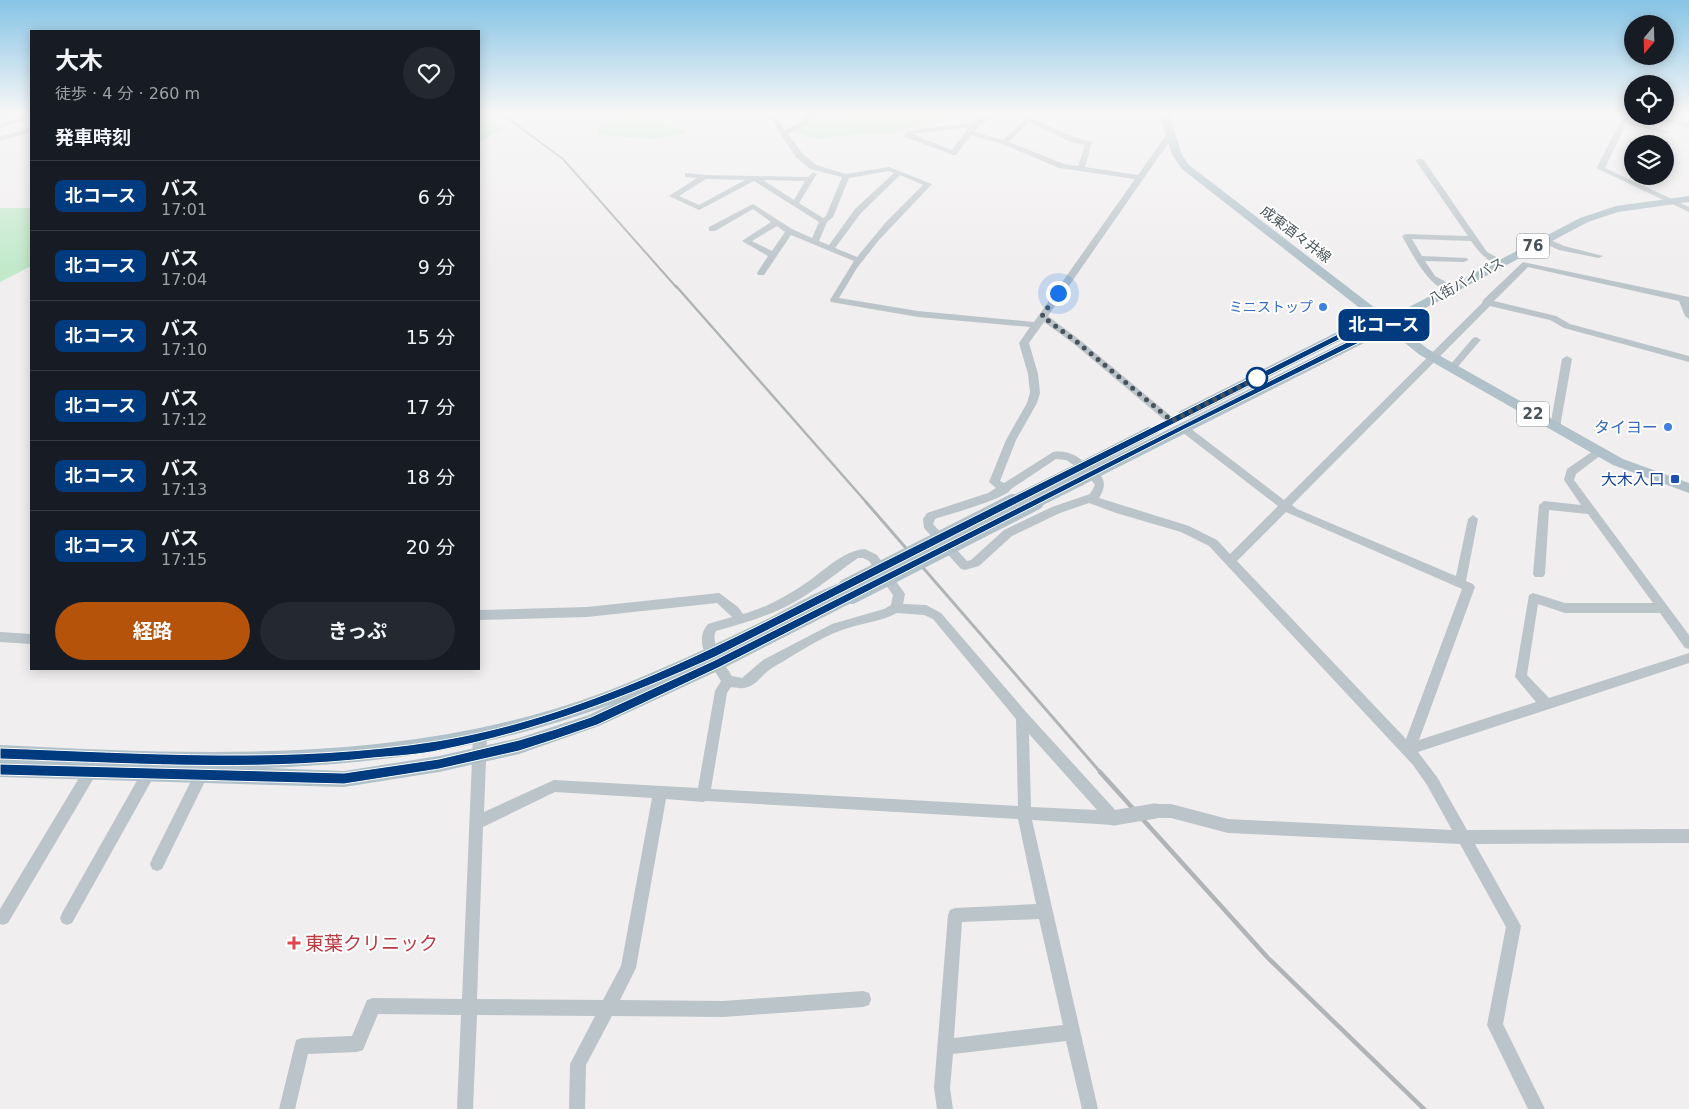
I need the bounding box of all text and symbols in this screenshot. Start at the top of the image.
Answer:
north arrow [1624,15,1674,65]
map controls [1624,15,1674,185]
text: 大木 [55,47,103,75]
button: heart [403,47,455,99]
button: locate [1624,75,1674,125]
text: 徒歩 · 4 分 · 260 m [55,84,200,103]
text: 発車時刻 [55,126,131,148]
button: layers [1624,135,1674,185]
text: バス [161,177,199,199]
text: 北コース [65,185,136,206]
text: 6 分 [418,186,455,208]
text: 17:01 [161,200,207,219]
street label: 成東酒々井線 [1258,202,1334,266]
road number: 76 [1517,234,1549,258]
text: バス [161,247,199,269]
street label: 八街バイパス [1425,254,1507,308]
text: 北コース [65,255,136,276]
text: 9 分 [418,256,455,278]
text: 17:04 [161,270,207,289]
your location [1046,281,1071,306]
place label: ミニストップ [1229,299,1313,315]
marker: ミニストップ [1317,301,1329,313]
line badge: 北コース [1349,309,1419,341]
text: 北コース [1348,314,1420,335]
text: バス [161,317,199,339]
text: 北コース [65,325,136,346]
text: 15 分 [406,326,455,348]
text: 17:10 [161,340,207,359]
unlabelled marker [1246,367,1268,389]
text: バス [161,387,199,409]
text: 北コース [65,395,136,416]
text: 17 分 [406,396,455,418]
road number: 22 [1517,402,1549,426]
text: 17:12 [161,410,207,429]
place label: タイヨー [1594,418,1658,437]
marker: タイヨー [1662,421,1674,433]
text: バス [161,457,199,479]
text: 北コース [65,465,136,486]
text: 18 分 [406,466,455,488]
place label: 大木入口 [1601,470,1665,489]
marker: 大木入口 [1669,473,1681,485]
text: 17:13 [161,480,207,499]
text: バス [161,527,199,549]
text: 北コース [65,535,136,556]
text: 20 分 [406,536,455,558]
text: 17:15 [161,550,207,569]
button: 経路 [55,602,250,660]
button: きっぷ [260,602,455,660]
place label: 東葉クリニック [305,932,438,954]
marker: 東葉クリニック [287,936,301,950]

